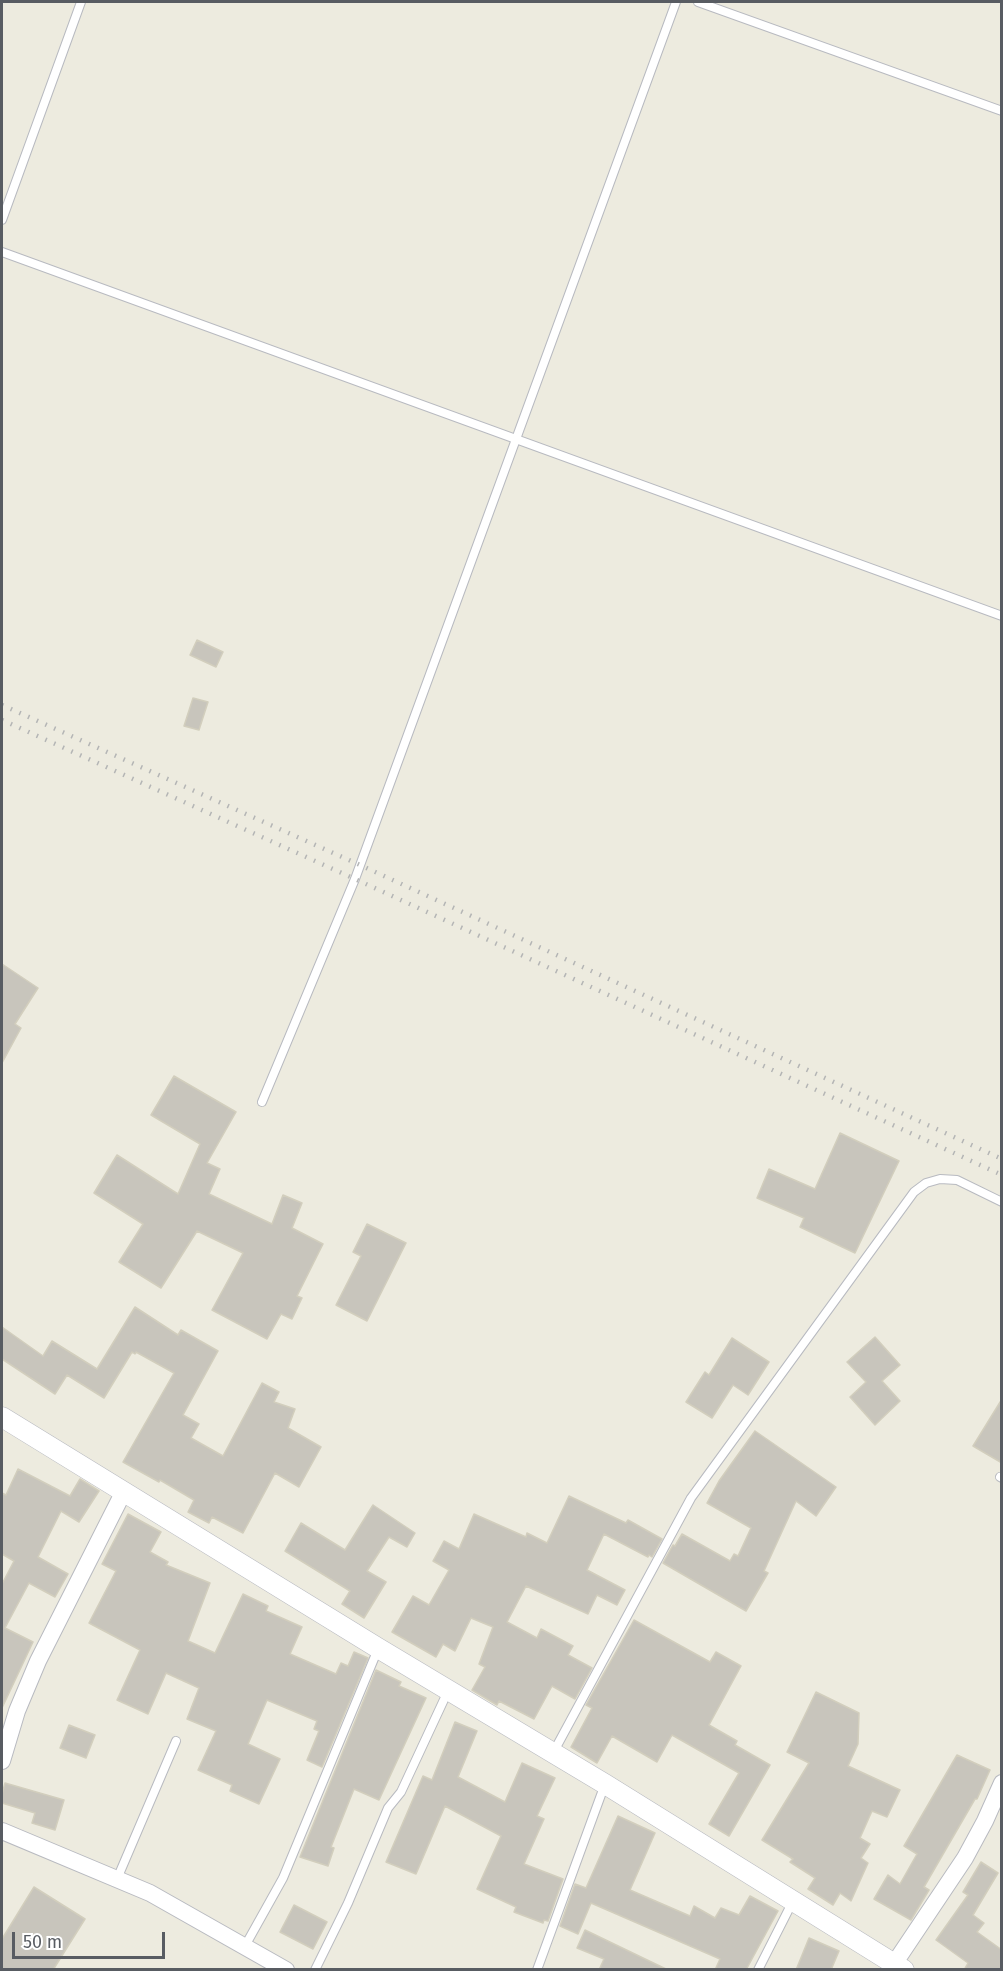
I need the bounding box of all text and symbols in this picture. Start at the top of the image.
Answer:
scale bar [15,1920,168,1958]
text: 50 m [23,1931,62,1953]

